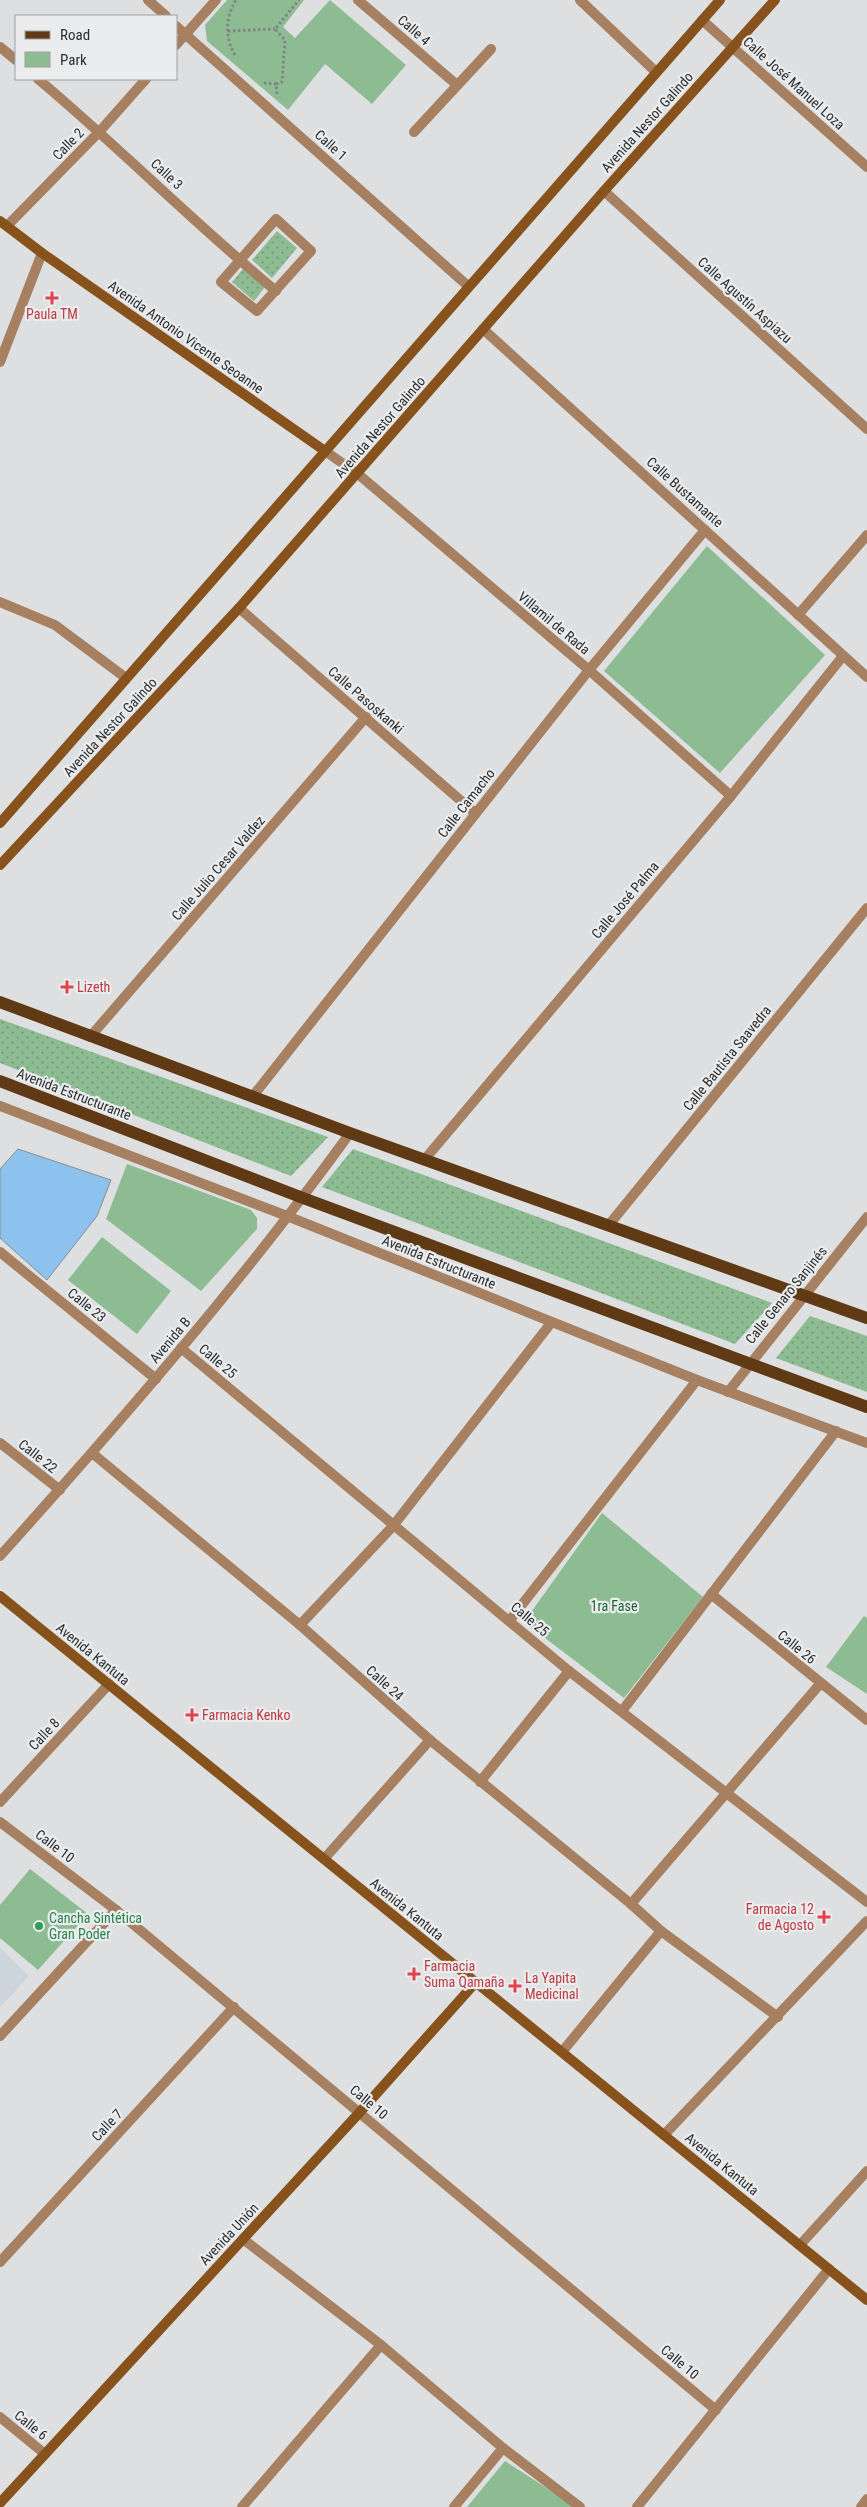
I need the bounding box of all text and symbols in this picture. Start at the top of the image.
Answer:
street label: Calle 4 [395,12,434,48]
legend [15,15,178,80]
text: Road [60,26,90,44]
street label: Calle José Manuel Loza [740,33,848,133]
text: Park [60,51,87,69]
street label: Avenida Nestor Galindo [598,69,696,175]
street label: Calle 2 [49,125,87,163]
street label: Calle 1 [312,126,350,164]
street label: Calle 3 [148,155,186,193]
street label: Calle Agustín Aspiazu [695,254,795,346]
street label: Avenida Antonio Vicente Seoanne [105,277,267,397]
marker: Paula TM [46,292,58,304]
place label: Paula TM [26,306,78,322]
street label: Avenida Nestor Galindo [332,373,428,481]
street label: Calle Bustamante [644,454,727,531]
street label: Villamil de Rada [515,588,593,658]
street label: Calle Pasoskanki [325,663,407,737]
street label: Avenida Nestor Galindo [60,674,160,780]
street label: Calle Camacho [434,765,498,841]
street label: Calle Julio Cesar Valdez [168,812,268,924]
street label: Calle José Palma [588,858,662,942]
place label: Lizeth [77,979,110,995]
marker: Lizeth [61,981,73,993]
street label: Calle Bautista Saavedra [680,1002,774,1114]
street label: Avenida Estructurante [15,1065,134,1123]
street label: Avenida Estructurante [380,1232,499,1292]
street label: Calle Genaro Sanjinés [742,1243,830,1347]
street label: Calle 23 [65,1285,109,1325]
street label: Avenida B [146,1314,194,1366]
street label: Calle 25 [196,1341,240,1382]
street label: Calle 22 [15,1436,61,1476]
park label: 1ra Fase [591,1598,638,1614]
street label: Calle 25 [508,1599,552,1640]
street label: Avenida Kantuta [53,1619,133,1689]
street label: Calle 26 [775,1627,819,1667]
street label: Calle 24 [363,1662,407,1704]
place label: Farmacia Kenko [202,1707,290,1723]
marker: Farmacia Kenko [186,1709,198,1721]
street label: Calle 8 [25,1715,63,1753]
street label: Calle 10 [32,1826,78,1866]
street label: Avenida Kantuta [367,1874,447,1944]
place label: Farmacia 12 de Agosto [746,1901,814,1933]
place label: Cancha Sintética Gran Poder [49,1910,142,1942]
marker: Farmacia 12 de Agosto [818,1911,830,1923]
marker: Cancha Sintética Gran Poder [33,1920,45,1932]
place label: Farmacia Suma Qamaña [424,1958,504,1990]
marker: Farmacia Suma Qamaña [408,1968,420,1980]
place label: La Yapita Medicinal [525,1970,579,2002]
marker: La Yapita Medicinal [509,1980,521,1992]
street label: Calle 10 [347,2082,391,2123]
street label: Calle 7 [88,2106,126,2144]
street label: Avenida Kantuta [682,2129,762,2199]
street label: Avenida Unión [196,2200,262,2268]
street label: Calle 10 [658,2342,702,2383]
street label: Calle 6 [11,2407,51,2443]

